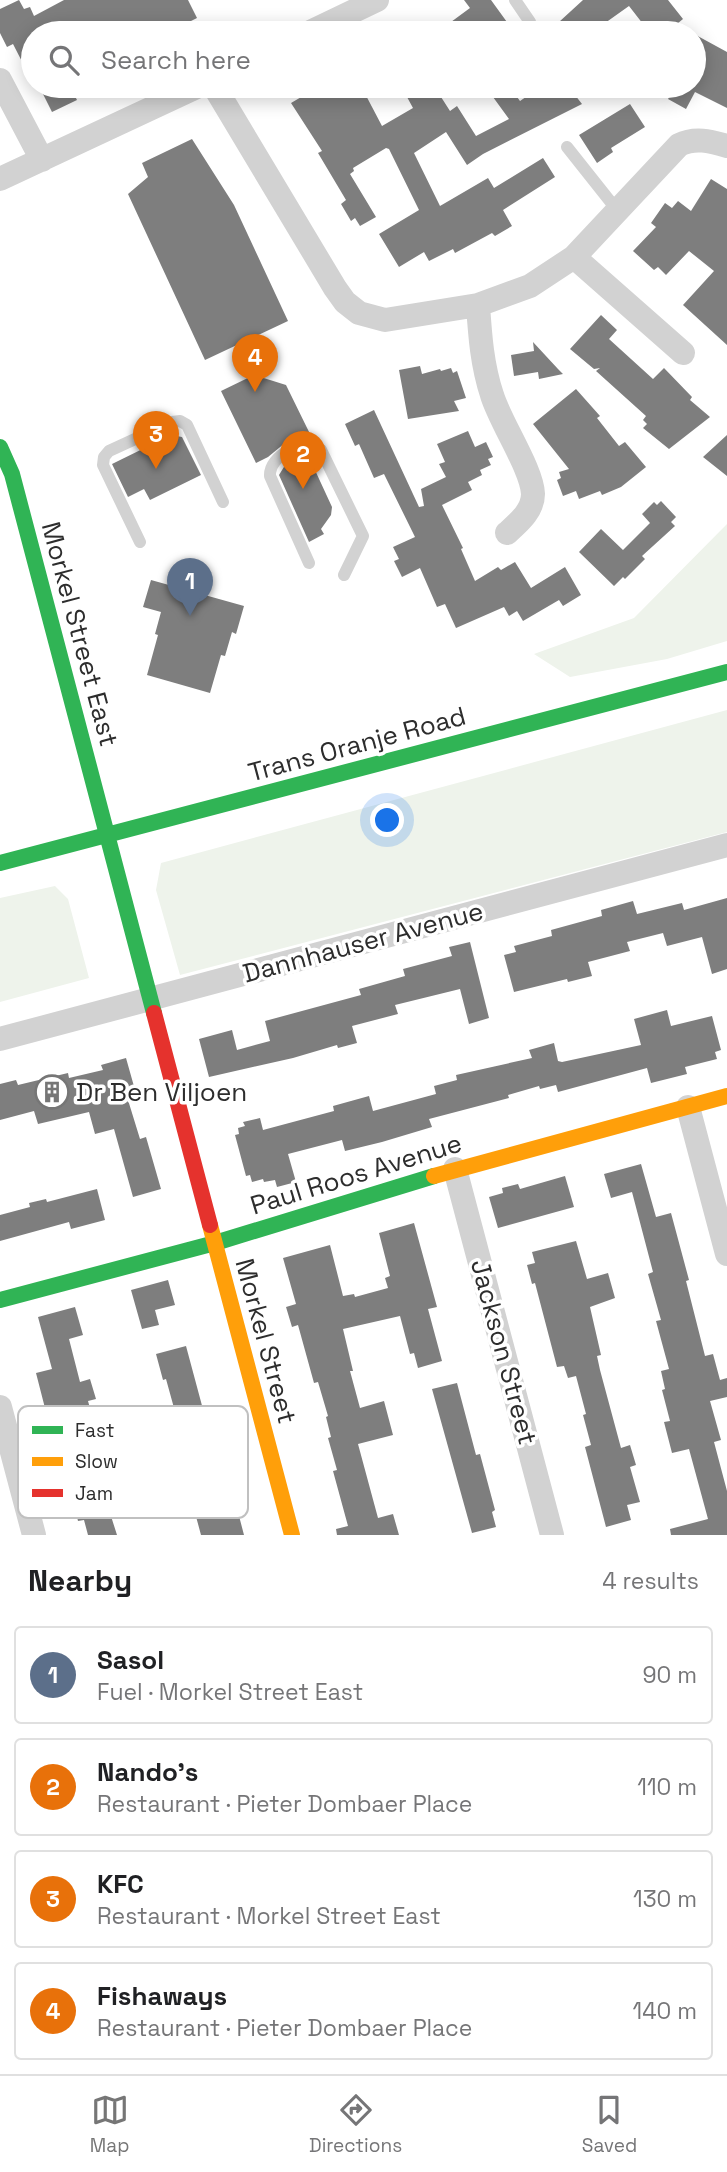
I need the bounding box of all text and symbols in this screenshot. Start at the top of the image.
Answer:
search box [21,21,706,98]
icon: search [45,41,83,79]
text: Search here [101,43,251,77]
pin: 4 [232,334,278,392]
pin: 3 [133,411,179,469]
pin: 2 [280,431,326,489]
street label: Morkel Street East [34,518,126,750]
pin: 1 [167,558,213,616]
street label: Trans Oranje Road [244,699,470,789]
your location [370,803,404,837]
street label: Dannhauser Avenue [239,894,487,990]
building icon: Dr Ben Viljoen [33,1073,71,1111]
place label: Dr Ben Viljoen [76,1075,247,1109]
street label: Paul Roos Avenue [246,1126,466,1222]
street label: Morkel Street [228,1255,304,1427]
street label: Jackson Street [463,1256,545,1448]
legend [18,1406,248,1518]
text: Fast [75,1418,115,1443]
text: Slow [75,1449,118,1474]
text: Jam [75,1481,113,1506]
text: Nearby [28,1561,132,1600]
text: 4 results [602,1566,699,1596]
text: Sasol [97,1643,164,1677]
text: 1 [48,1660,58,1690]
text: 90 m [642,1660,697,1690]
text: Fuel · Morkel Street East [97,1677,363,1707]
text: Nando's [97,1755,198,1789]
text: 2 [46,1772,60,1802]
text: 110 m [637,1772,697,1802]
text: Restaurant · Pieter Dombaer Place [97,1789,472,1819]
text: KFC [97,1867,144,1901]
text: 3 [46,1884,60,1914]
text: 130 m [633,1884,697,1914]
text: Restaurant · Morkel Street East [97,1901,441,1931]
text: Fishaways [97,1979,227,2013]
text: 4 [46,1996,60,2026]
text: 140 m [633,1996,697,2026]
text: Restaurant · Pieter Dombaer Place [97,2013,472,2043]
tab: Map [90,2091,129,2158]
tab: Directions [309,2091,402,2158]
tab: Saved [582,2091,637,2158]

